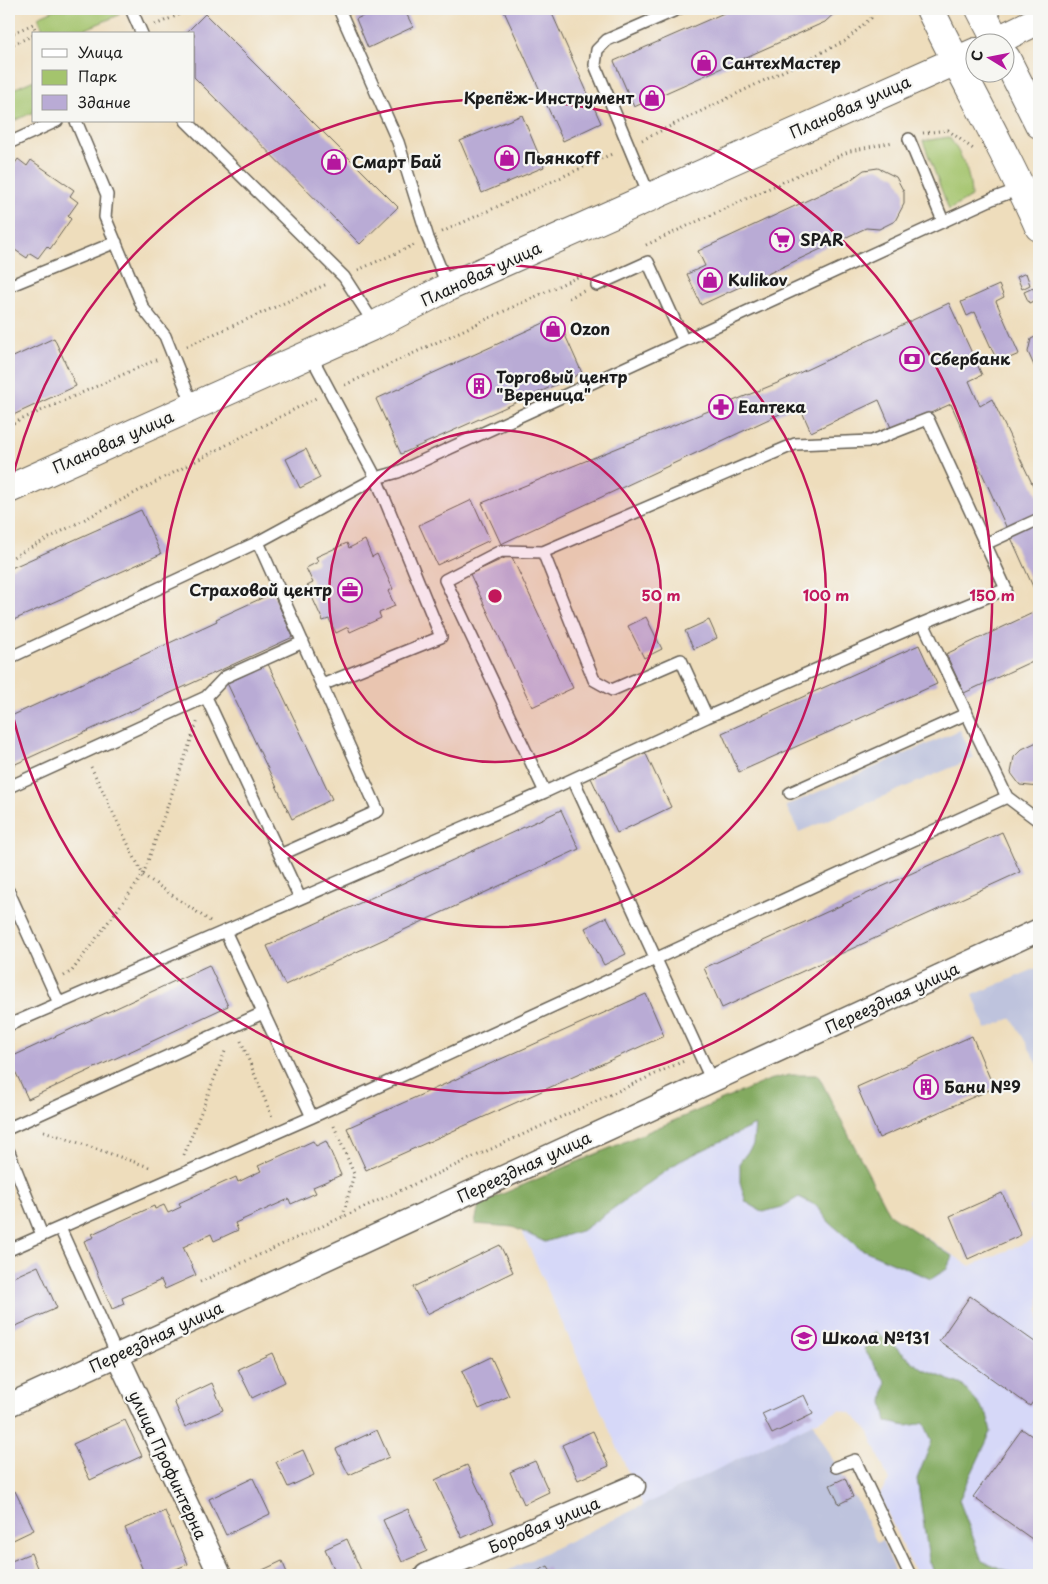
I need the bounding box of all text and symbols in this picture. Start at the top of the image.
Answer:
legend [32,32,195,122]
north arrow [966,32,1016,82]
text: Улица [78,40,123,63]
text: С [965,49,988,63]
shop icon: СантехМастер [691,50,717,76]
place label: СантехМастер [722,50,841,74]
text: Парк [78,64,117,87]
street label: Плановая улица [785,69,914,144]
place label: Крепёж-Инструмент [463,85,635,109]
shop icon: Крепёж-Инструмент [639,85,665,111]
text: Здание [78,90,131,113]
shop icon: Пьянкоff [494,145,520,171]
place label: Пьянкоff [524,145,601,169]
shop icon: Смарт Бай [321,149,347,175]
place label: Смарт Бай [352,149,442,173]
supermarket icon: SPAR [769,227,795,253]
place label: SPAR [800,227,844,251]
street label: Плановая улица [416,235,545,312]
shop icon: Kulikov [697,267,723,293]
place label: Kulikov [728,267,788,291]
shop icon: Ozon [540,316,566,342]
place label: Ozon [570,316,610,340]
bank icon: Сбербанк [899,346,925,372]
place label: Сбербанк [930,346,1011,370]
place label: Торговый центр "Вереница" [496,364,627,406]
building icon: Торговый центр "Вереница" [466,373,492,399]
pharmacy icon: Еаптека [708,394,734,420]
place label: Еаптека [738,394,806,418]
street label: Плановая улица [48,404,177,479]
place label: Страховой центр [189,577,332,601]
office icon: Страховой центр [337,577,363,603]
text: 50 m [642,583,680,606]
text: 100 m [803,583,849,606]
text: 150 m [969,583,1015,606]
centre of rings [486,587,504,605]
street label: Переездная улица [821,956,962,1039]
building icon: Бани №9 [913,1074,939,1100]
place label: Бани №9 [944,1074,1021,1098]
street label: Переездная улица [453,1125,594,1208]
street label: Переездная улица [85,1295,226,1378]
school or university icon: Школа №131 [791,1325,817,1351]
place label: Школа №131 [822,1325,930,1349]
street label: улица Профинтерна [124,1386,214,1543]
street label: Боровая улица [484,1490,603,1558]

